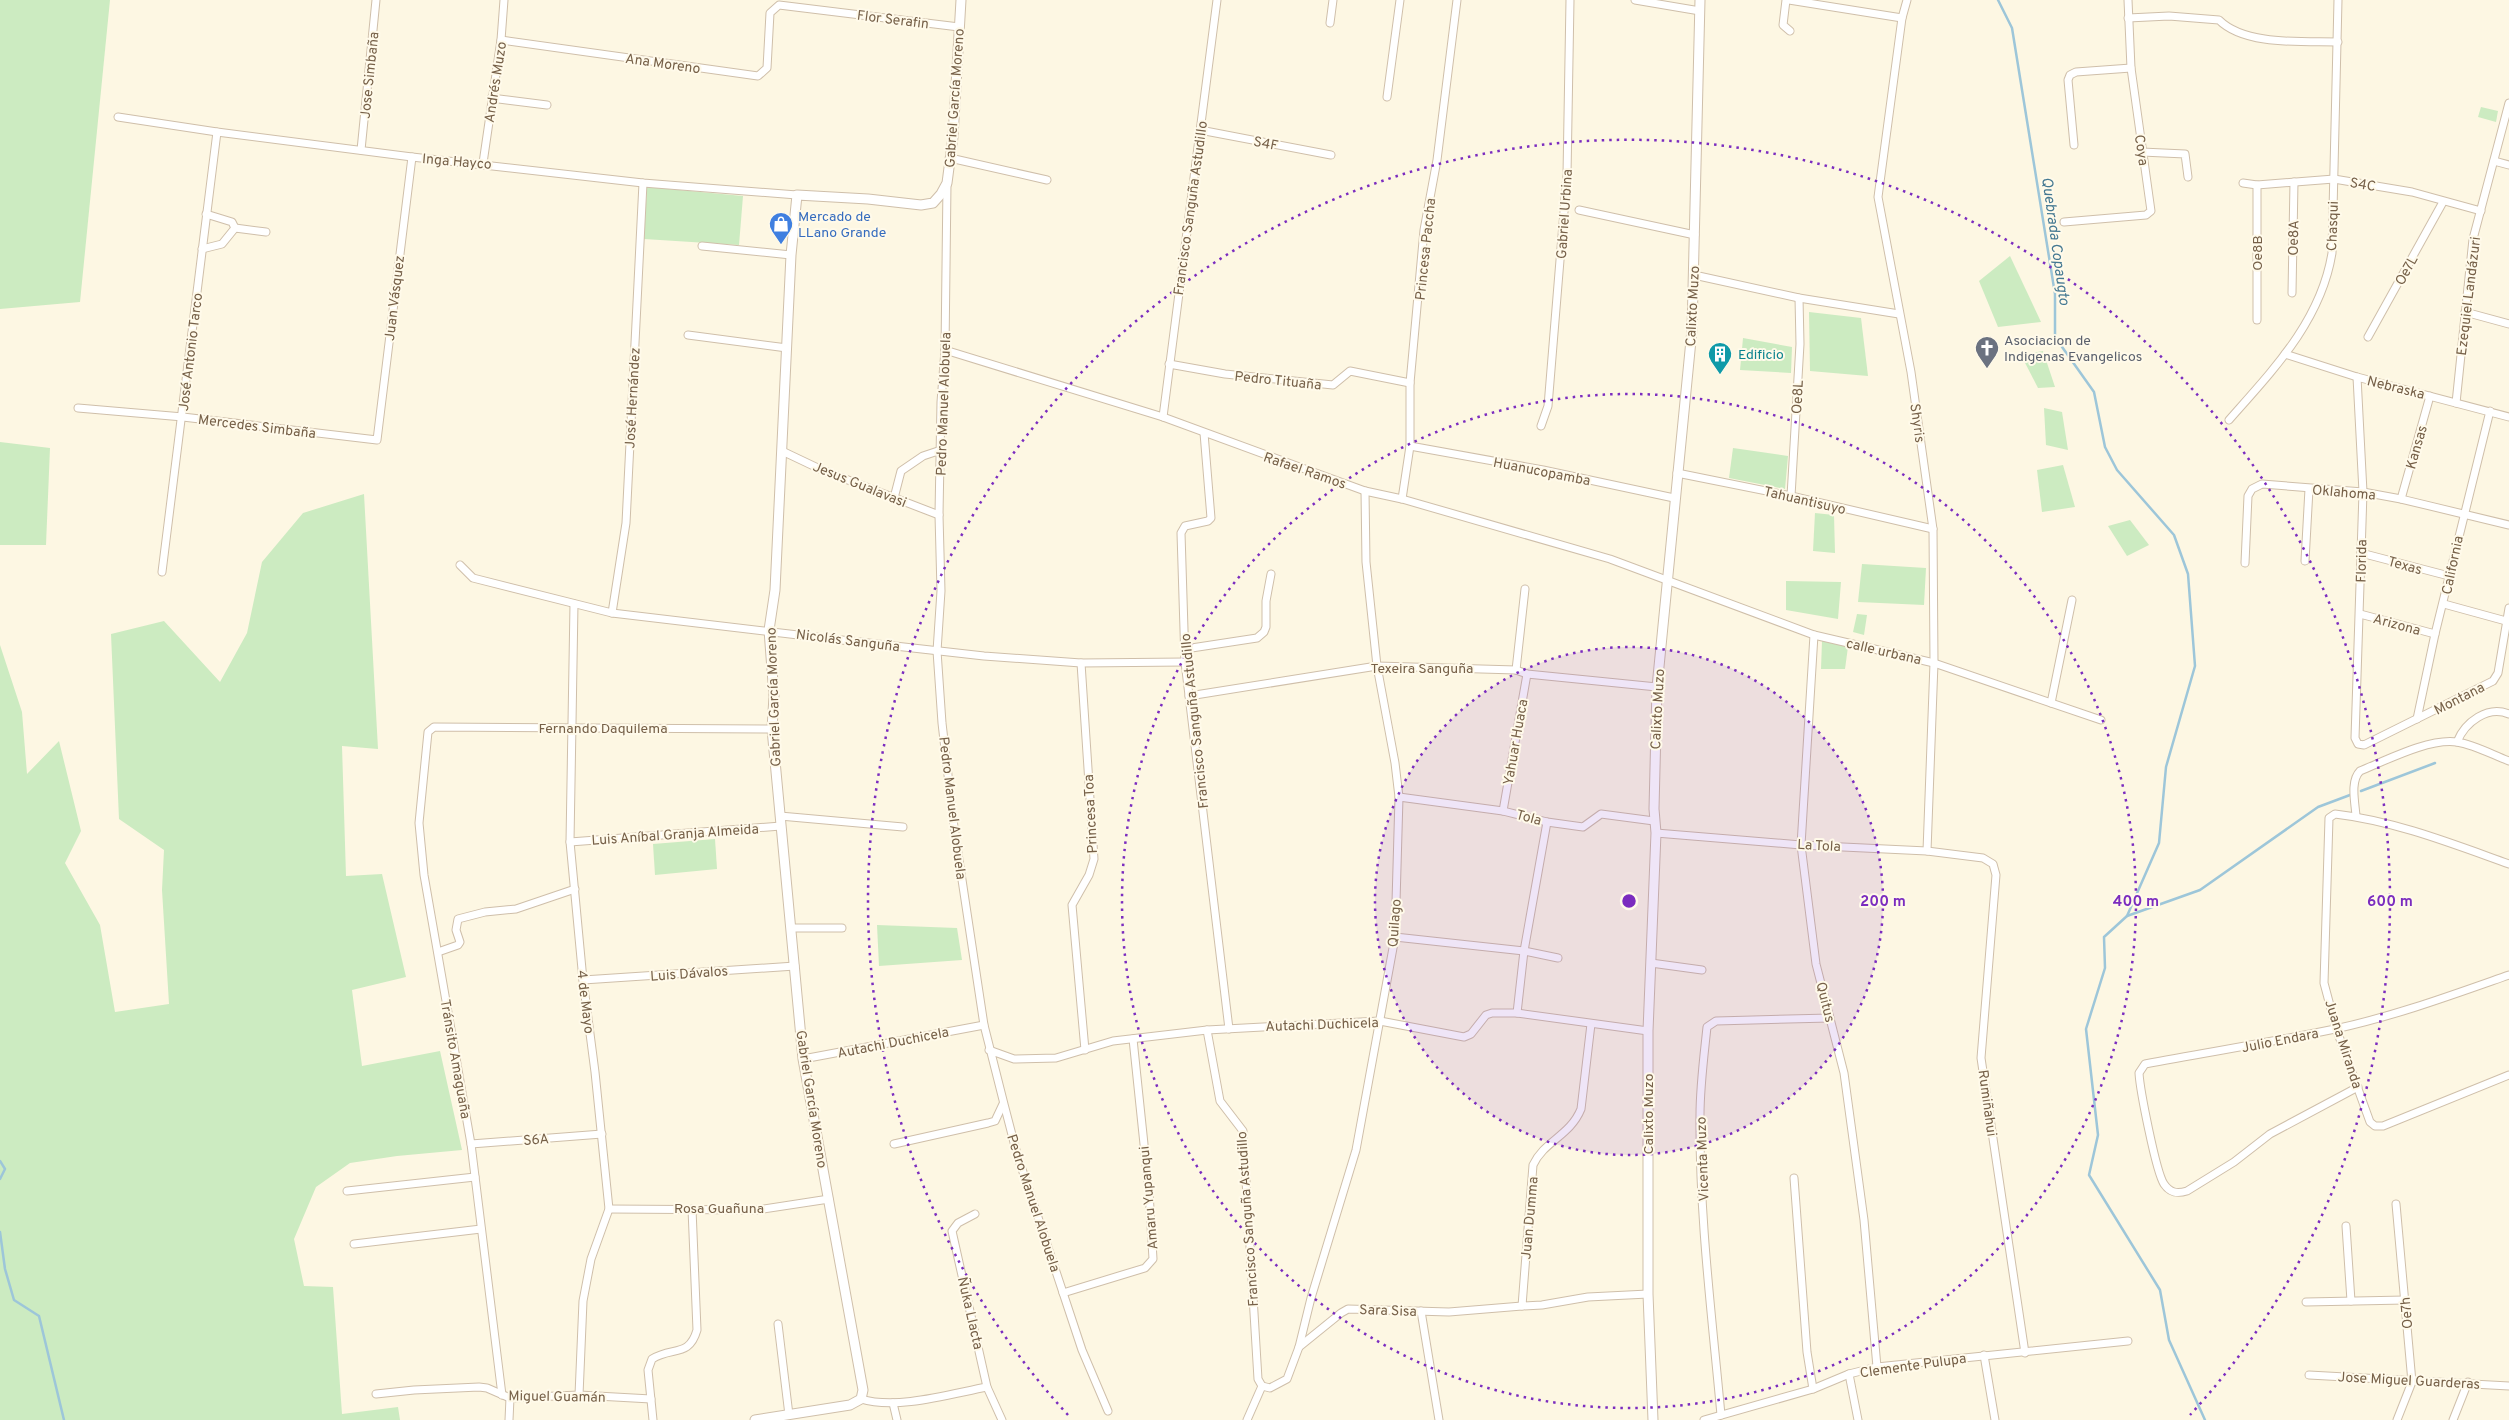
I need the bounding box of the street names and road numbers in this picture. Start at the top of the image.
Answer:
street label: Flor Serafin [856,8,930,33]
street label: Gabriel García Moreno [942,28,969,168]
street label: Jose Simbaña [357,31,384,119]
street label: Andrés Muzo [482,40,511,124]
street label: Ana Moreno [624,51,702,78]
street label: Francisco Sanguña Astudillo [1171,120,1212,296]
street label: Coya [2130,133,2151,167]
street label: S4F [1252,134,1280,155]
street label: Inga Hayco [421,151,492,174]
street label: Gabriel Urbina [1554,169,1577,260]
street label: S4C [2348,175,2377,196]
street label: Princesa Paccha [1413,197,1440,301]
street label: Chasqui [2324,201,2343,251]
street label: Oe8A [2286,220,2303,256]
street label: Oe8B [2250,235,2267,271]
street label: Ezequiel Landázuri [2454,236,2485,357]
street label: Oe7L [2392,253,2423,289]
street label: Juan Vásquez [382,255,409,342]
street label: Calixto Muzo [1683,265,1704,347]
street label: José Antonio Tarco [176,292,207,412]
street label: Pedro Manuel Alobuela [933,332,956,476]
street label: José Hernández [622,347,645,449]
street label: Pedro Tituaña [1233,368,1322,395]
street label: Nebraska [2365,373,2426,404]
street label: Oe8L [1789,380,1808,414]
street label: Shyris [1905,403,1928,444]
street label: Mercedes Simbaña [197,412,317,443]
street label: Kansas [2403,424,2432,471]
street label: Rafael Ramos [1261,449,1348,493]
street label: Huanucopamba [1492,455,1592,490]
street label: Jesus Gualavasi [810,459,909,512]
street label: Oklahoma [2311,482,2376,505]
street label: Tahuantisuyo [1762,484,1848,519]
street label: California [2439,534,2468,596]
street label: Florida [2354,539,2371,583]
street label: Texas [2386,554,2424,579]
street label: Arizona [2371,611,2422,640]
street label: Gabriel García Moreno [764,627,785,767]
street label: Nicolás Sanguña [795,627,901,656]
street label: Francisco Sanguña Astudillo [1178,632,1213,809]
street label: calle urbana [1844,636,1923,669]
street label: Texeira Sanguña [1371,661,1473,678]
street label: Calixto Muzo [1648,668,1669,750]
street label: Montana [2431,679,2488,719]
street label: Yahuar Huaca [1501,698,1532,787]
street label: Fernando Daquilema [538,721,668,738]
street label: Pedro Manuel Alobuela [934,736,969,881]
street label: Princesa Toa [1081,774,1102,854]
street label: Tola [1514,807,1543,830]
street label: Luis Aníbal Granja Almeida [591,821,759,850]
street label: La Tola [1797,837,1841,856]
street label: Quilago [1385,898,1406,948]
street label: Luis Dávalos [650,963,729,986]
street label: 4 de Mayo [572,969,597,1035]
street label: Quitus [1811,980,1838,1024]
street label: Tránsito Amaguaña [436,998,473,1120]
street label: Juana Miranda [2320,998,2365,1091]
street label: Autachi Duchicela [1265,1015,1379,1036]
street label: Autachi Duchicela [836,1024,950,1063]
street label: Julio Endara [2240,1026,2320,1057]
street label: Gabriel García Moreno [791,1029,830,1170]
street label: Rumiñahui [1973,1069,2000,1138]
street label: Calixto Muzo [1641,1073,1658,1154]
street label: Vicenta Muzo [1694,1116,1713,1202]
street label: Francisco Sanguña Astudillo [1234,1130,1263,1307]
street label: S6A [523,1131,550,1150]
street label: Pedro Manuel Alobuela [1002,1132,1063,1275]
street label: Amaru Yupanqui [1136,1145,1162,1250]
street label: Juan Dumma [1518,1176,1543,1260]
street label: Rosa Guañuna [674,1201,764,1218]
street label: Ñuka Llacta [953,1275,986,1351]
street label: Oe7h [2398,1296,2417,1329]
street label: Sara Sisa [1359,1302,1417,1321]
street label: Clemente Pulupa [1859,1351,1968,1382]
street label: Jose Miguel Guarderas [2337,1369,2480,1394]
street label: Miguel Guamán [508,1388,606,1407]

